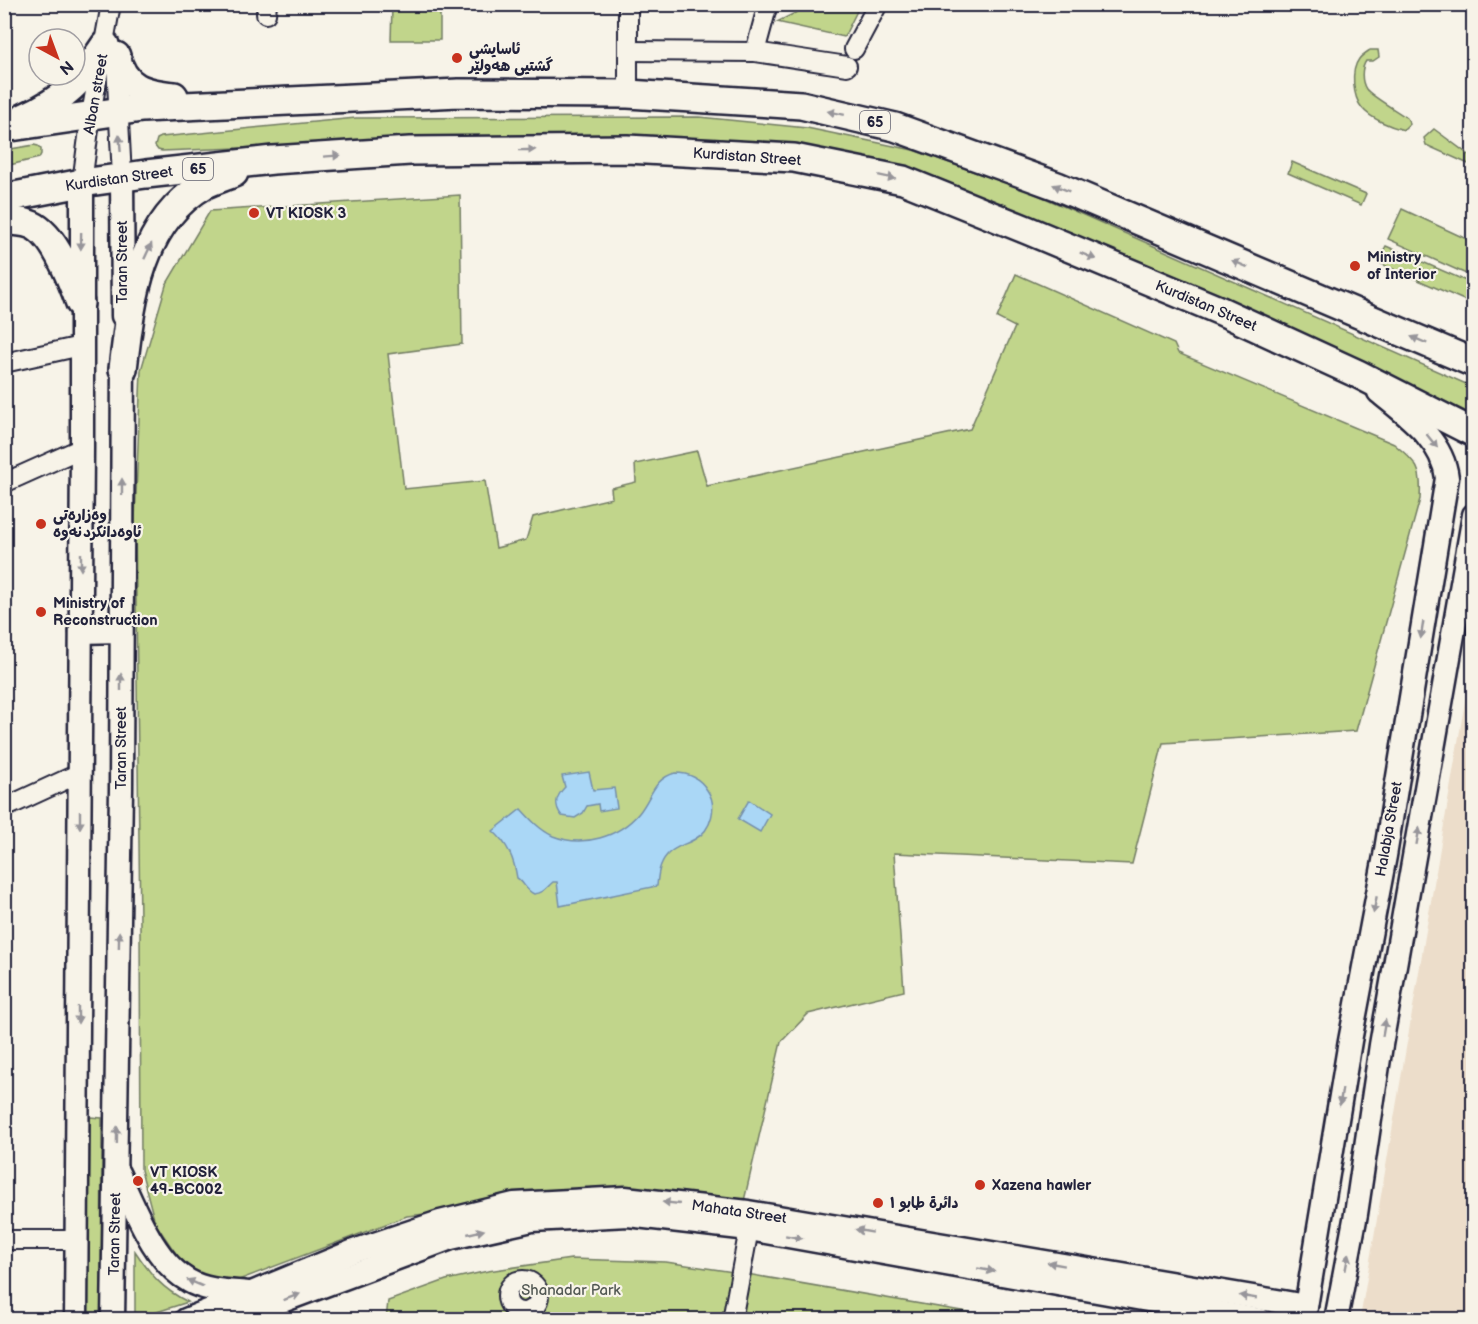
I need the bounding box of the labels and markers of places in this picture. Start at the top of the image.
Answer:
place label: ئاسایشی گشتیی هەولێر [467,40,553,76]
marker: ئاسایشی گشتیی هەولێر [450,51,464,65]
place label: VT KIOSK 3 [266,204,346,223]
marker: VT KIOSK 3 [247,206,261,220]
place label: Ministry of Interior [1367,248,1437,284]
marker: Ministry of Interior [1348,259,1362,273]
place label: وەزارەتی ئاوەدانکردنەوە [53,506,142,542]
marker: وەزارەتی ئاوەدانکردنەوە [34,517,48,531]
place label: Ministry of Reconstruction [53,594,158,630]
marker: Ministry of Reconstruction [34,605,48,619]
place label: VT KIOSK 49-BC002 [150,1163,223,1199]
marker: VT KIOSK 49-BC002 [131,1174,145,1188]
place label: Xazena hawler [992,1176,1092,1195]
marker: Xazena hawler [973,1178,987,1192]
place label: دائرة طابو ١ [890,1194,958,1213]
marker: دائرة طابو ١ [871,1196,885,1210]

